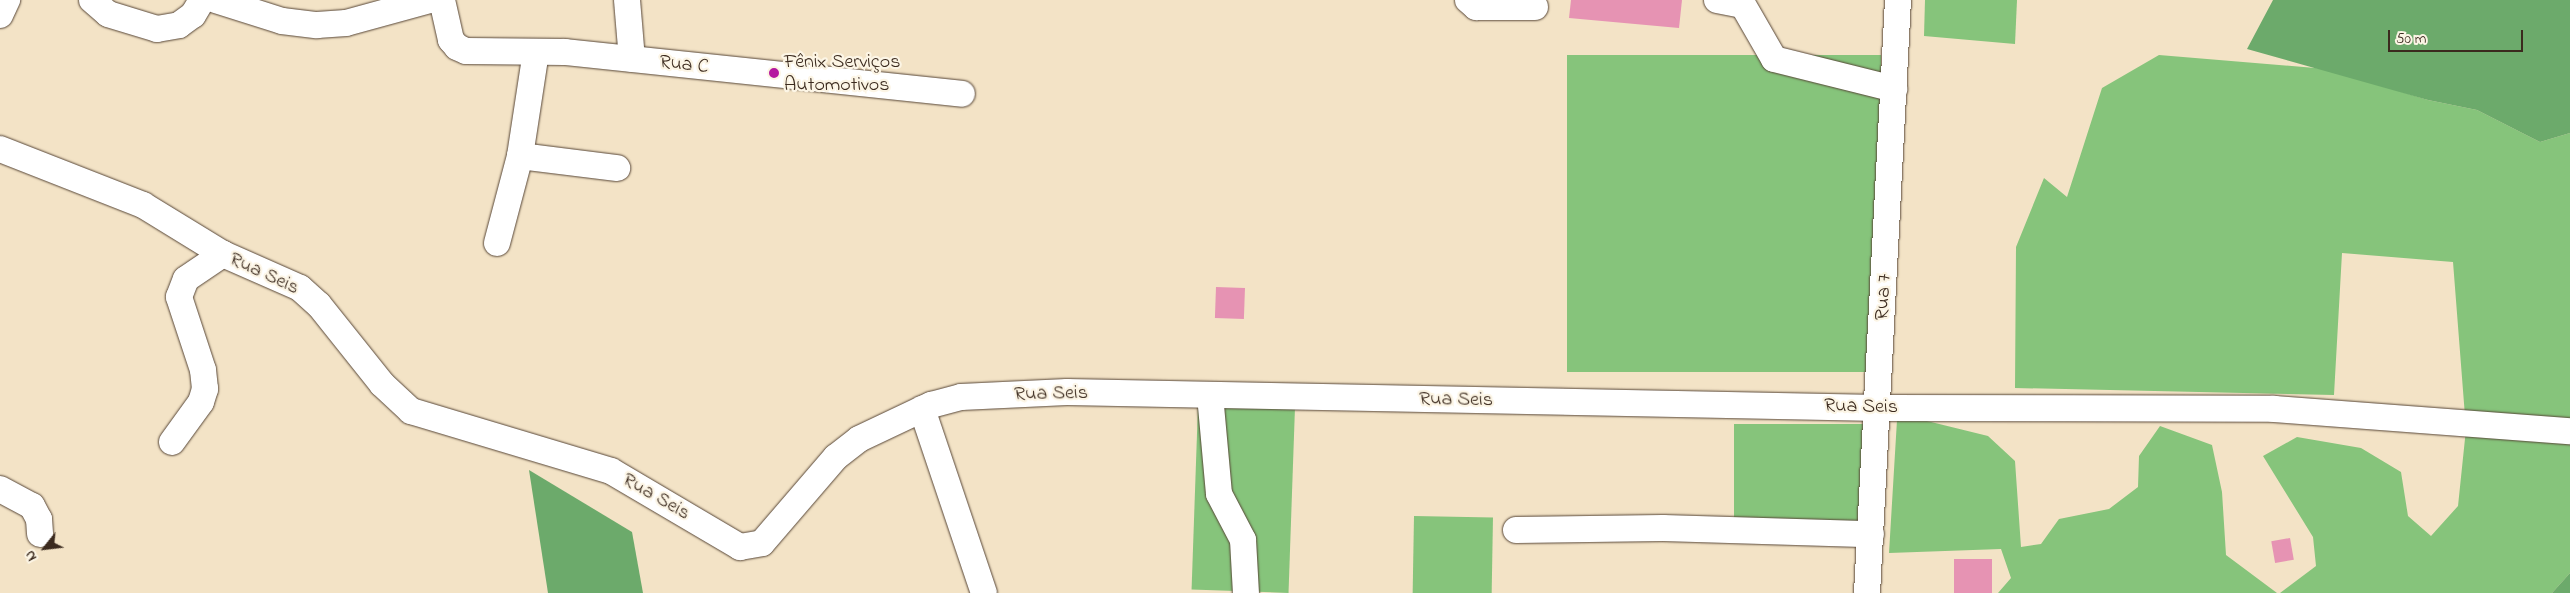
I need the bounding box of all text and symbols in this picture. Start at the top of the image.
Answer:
scale bar [2390,20,2525,52]
text: 50 m [2396,28,2426,50]
street label: Rua C [658,50,710,80]
place label: Fênix Serviços Automotivos [784,50,900,97]
marker: Fênix Serviços Automotivos [768,67,780,79]
street label: Rua Seis [225,248,303,300]
street label: Rua 7 [1871,273,1897,321]
street label: Rua Seis [1014,381,1088,407]
street label: Rua Seis [1419,387,1493,413]
street label: Rua Seis [1824,394,1898,420]
street label: Rua Seis [618,468,694,526]
north arrow [20,523,70,573]
text: N [20,546,43,565]

